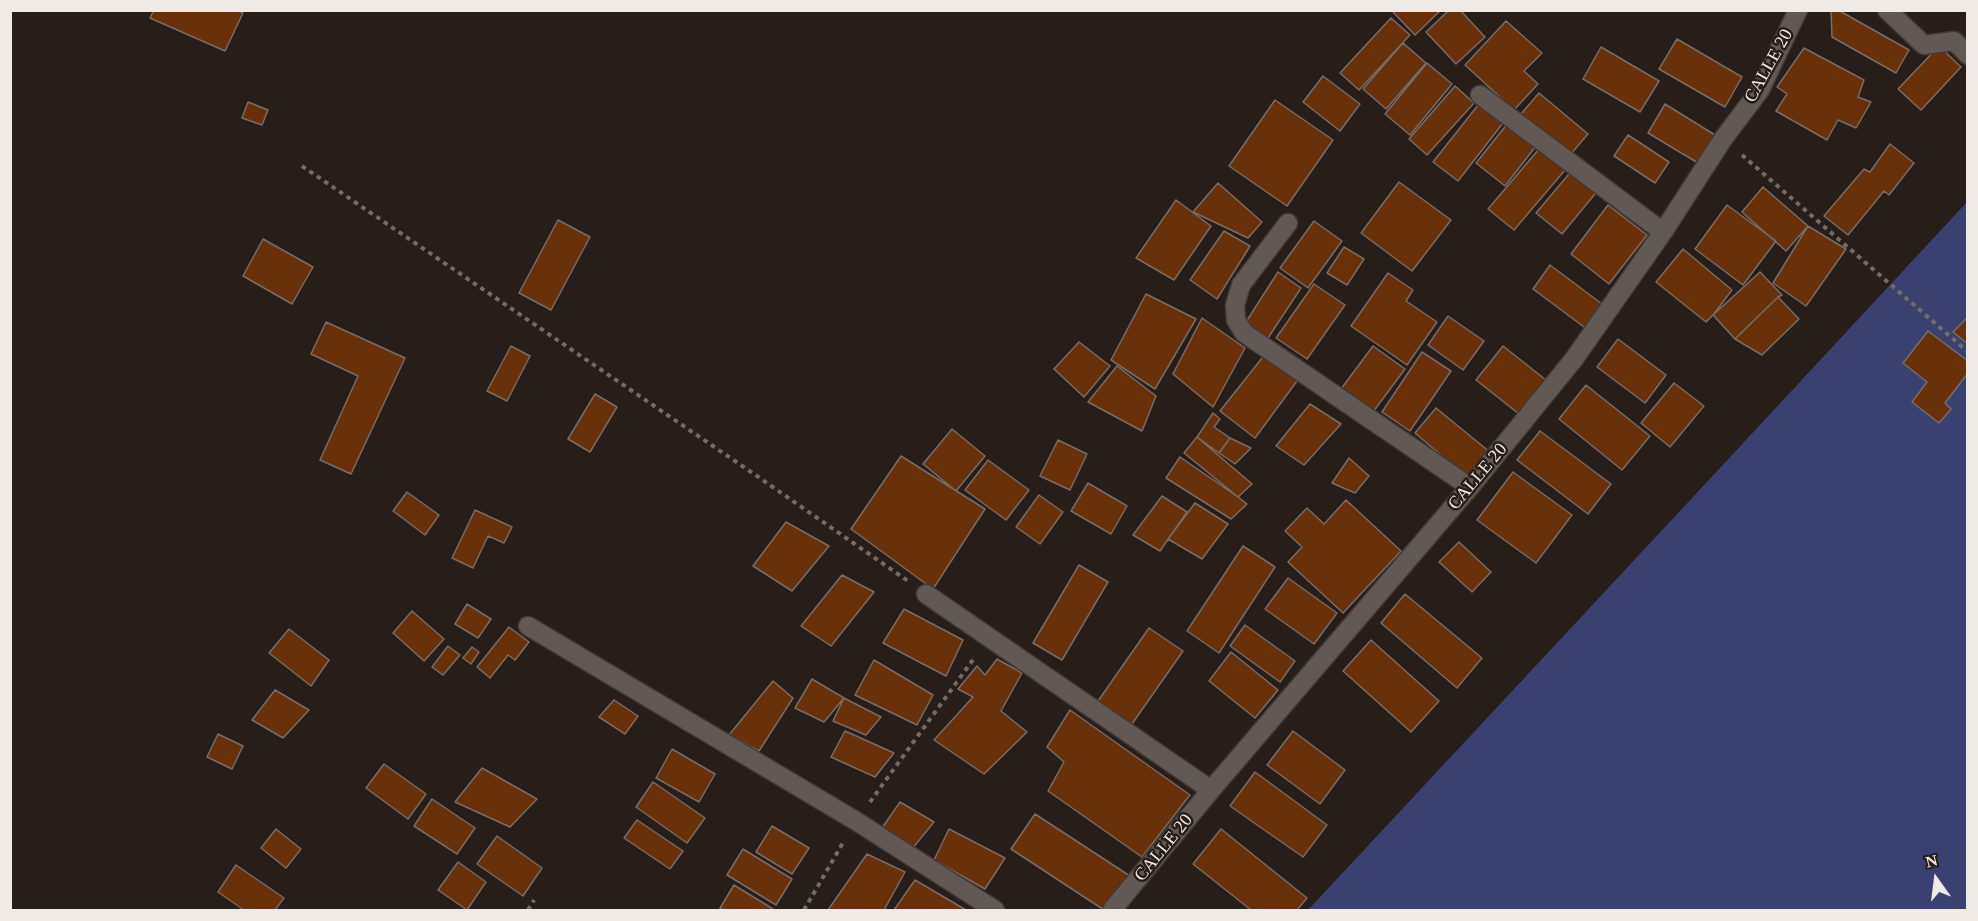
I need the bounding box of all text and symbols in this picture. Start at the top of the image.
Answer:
street label: CALLE 20 [1740,26,1798,106]
street label: CALLE 20 [1444,439,1512,515]
street label: CALLE 20 [1130,810,1198,886]
north arrow [1906,849,1966,909]
text: N [1924,851,1939,871]

